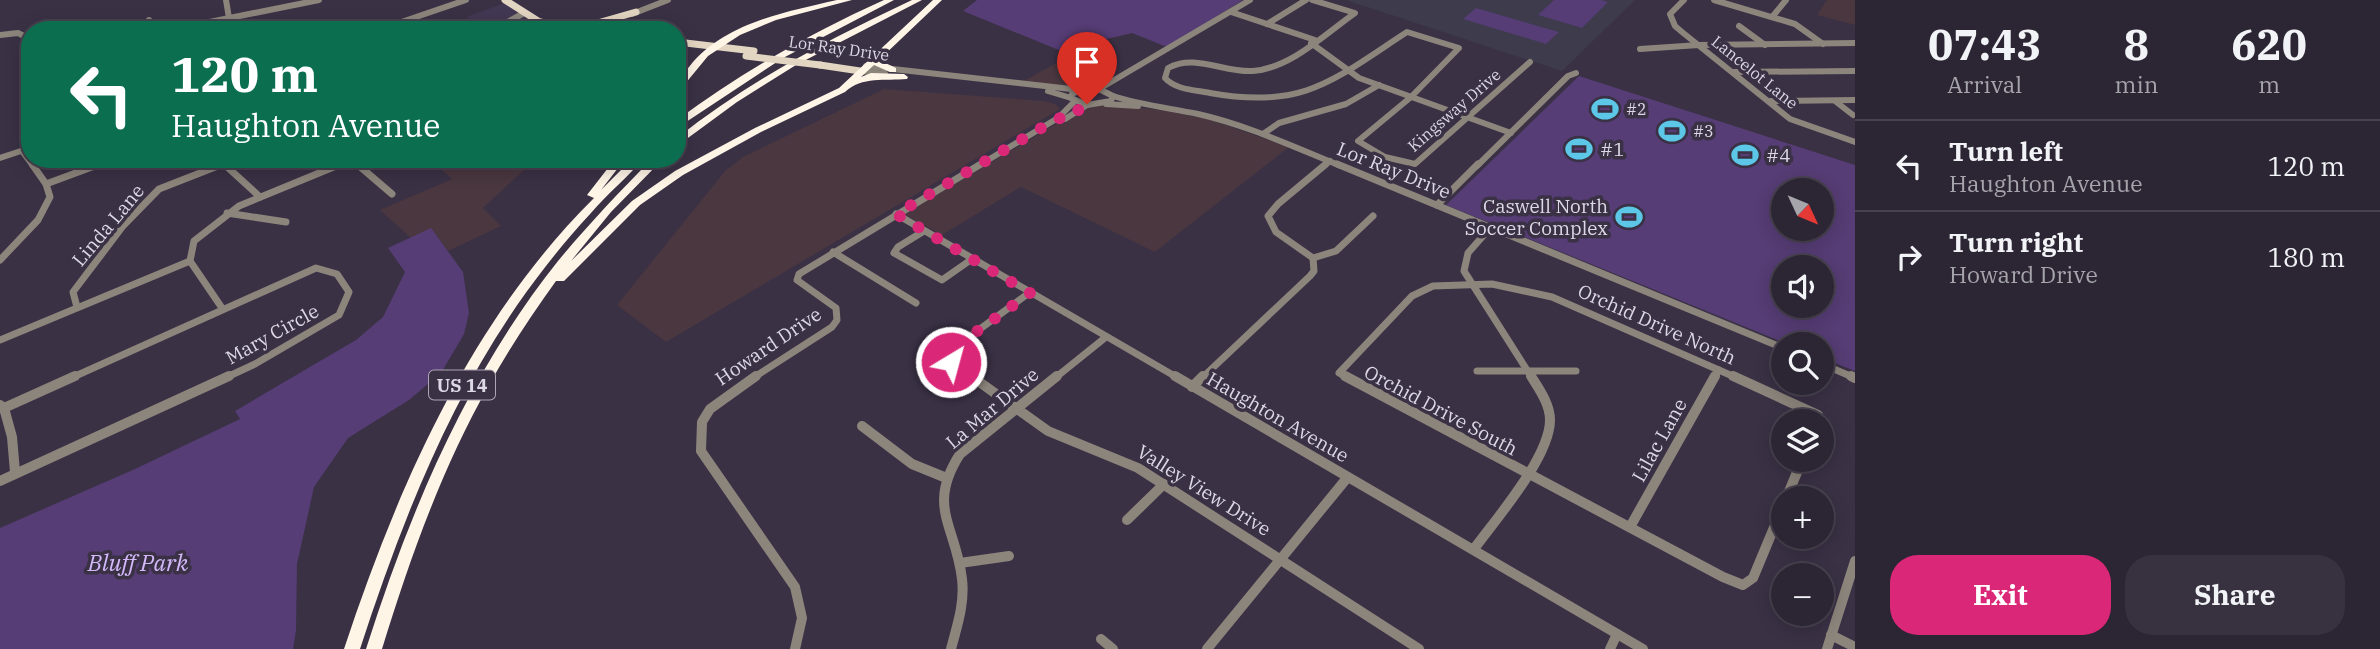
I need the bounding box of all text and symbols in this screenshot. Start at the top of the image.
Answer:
text: 07:43 [1928,17,2042,72]
text: 8 [2124,17,2149,72]
text: 620 [2231,17,2307,72]
street label: Lor Ray Drive [787,31,891,65]
street label: Lancelot Lane [1708,31,1802,113]
pin [1057,32,1117,104]
text: 120 m [171,42,318,105]
icon: arrive [1068,43,1106,81]
icon: left [56,49,147,140]
street label: Kingsway Drive [1403,64,1505,156]
text: Arrival [1947,69,2022,99]
text: min [2115,69,2158,99]
text: m [2258,69,2280,99]
sports icon: #2 [1590,94,1620,124]
place label: #2 [1626,99,1647,119]
text: Haughton Avenue [171,104,440,146]
sports icon: #3 [1657,116,1687,146]
place label: #3 [1693,121,1714,141]
sports icon: #1 [1564,134,1594,164]
text: Turn left [1949,134,2063,168]
street label: Lor Ray Drive [1334,136,1454,204]
place label: #1 [1600,137,1625,161]
sports icon: #4 [1730,140,1760,170]
place label: #4 [1766,143,1791,167]
icon: left [1890,147,1928,185]
text: 120 m [2267,149,2345,183]
text: Haughton Avenue [1949,168,2143,198]
north arrow [1771,178,1834,242]
map controls [1771,178,1834,626]
street label: Linda Lane [67,179,149,271]
place label: Caswell North Soccer Complex [1465,194,1608,240]
sports icon: Caswell North Soccer Complex [1614,202,1644,232]
text: Turn right [1949,225,2083,259]
icon: right [1890,238,1928,276]
text: 180 m [2267,240,2345,274]
button: sound [1771,255,1834,318]
text: Howard Drive [1949,259,2098,289]
street label: Orchid Drive North [1574,278,1740,370]
street label: Mary Circle [221,299,323,369]
street label: Howard Drive [710,302,826,390]
position arrow [914,325,988,399]
button: search [1771,332,1834,395]
street label: Orchid Drive South [1360,359,1522,461]
street label: La Mar Drive [941,362,1043,454]
street label: Haughton Avenue [1203,367,1353,467]
road number: US 14 [429,370,495,400]
street label: Lilac Lane [1626,394,1692,486]
button: layers [1771,409,1834,472]
street label: Valley View Drive [1133,439,1275,541]
button: + [1771,486,1834,549]
park label: Bluff Park [87,547,189,577]
button: Exit [1890,555,2111,635]
button: Share [2125,555,2345,635]
button: − [1771,563,1834,626]

